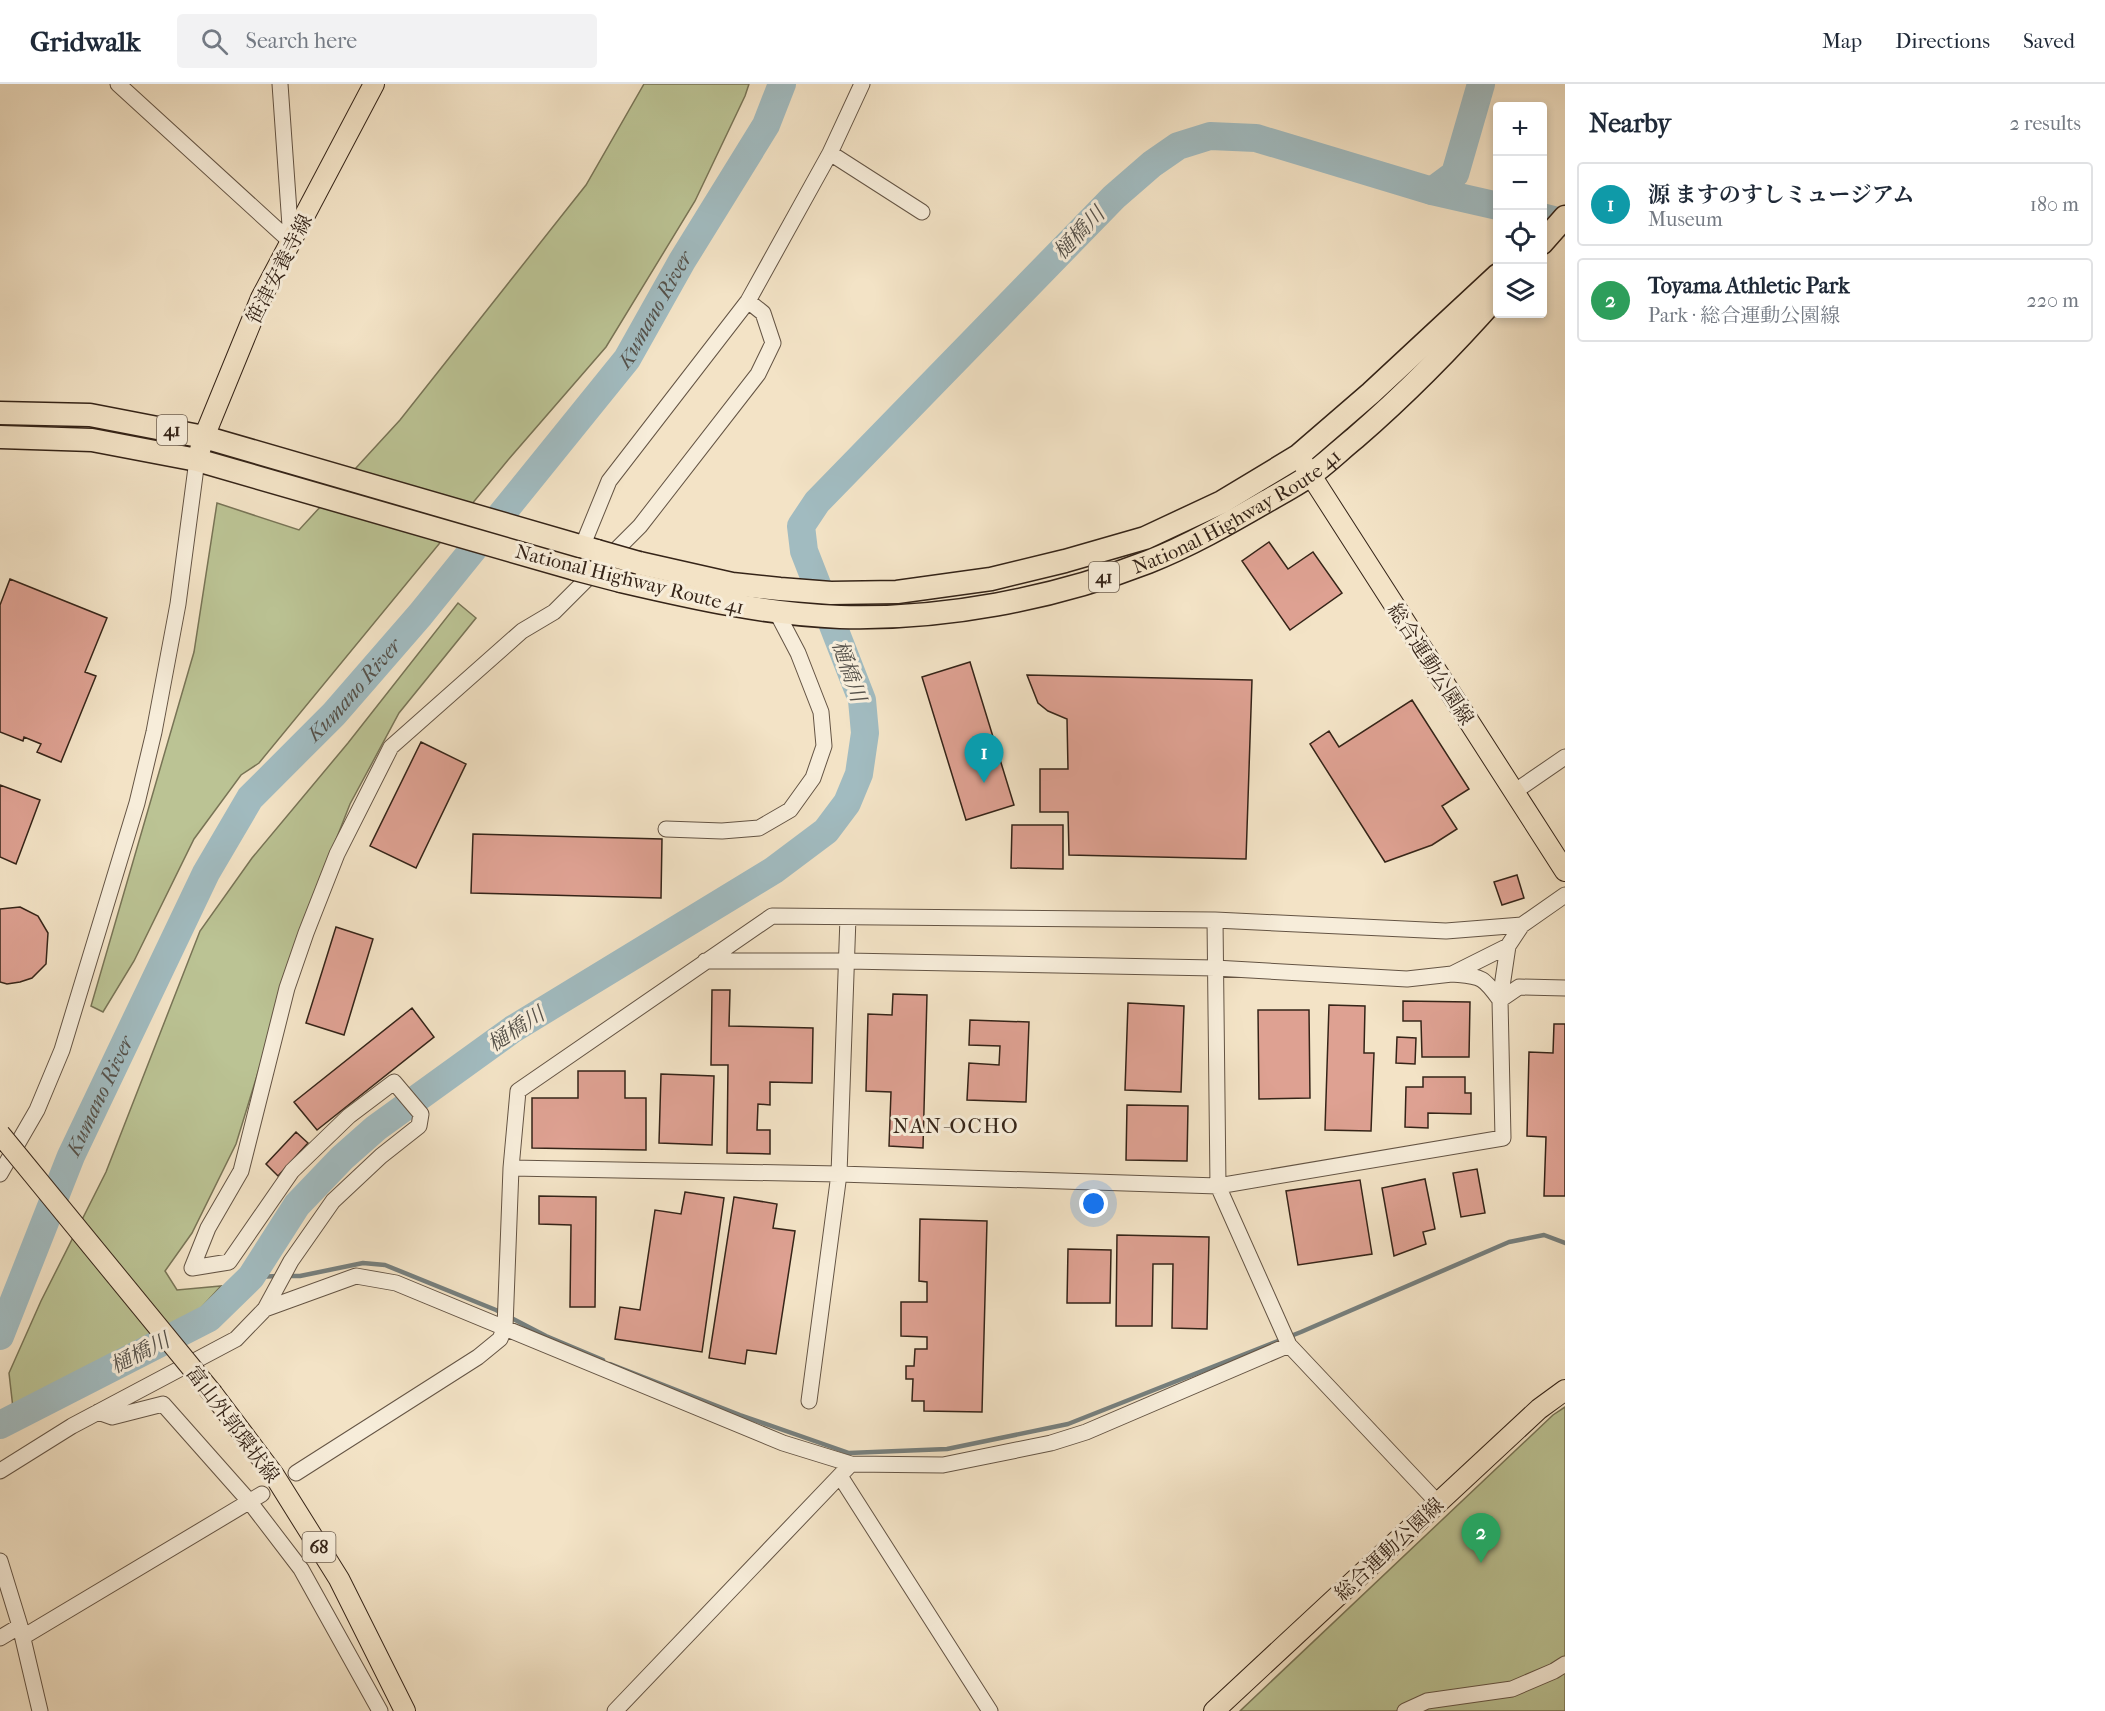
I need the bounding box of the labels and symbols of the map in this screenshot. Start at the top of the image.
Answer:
water label: 樋橋川 [1048,201,1111,264]
street label: 笹津安養寺線 [242,211,317,328]
water label: Kumano River [611,245,698,374]
road number: 41 [157,415,187,445]
street label: National Highway Route 41 [1130,445,1345,579]
street label: National Highway Route 41 [513,540,747,619]
road number: 41 [1089,562,1119,592]
street label: 総合運動公園線 [1383,599,1478,729]
water label: Kumano River [300,632,407,748]
water label: 樋橋川 [827,637,871,707]
pin: 1 [964,734,1004,783]
water label: 樋橋川 [483,1001,551,1056]
water label: Kumano River [60,1031,139,1161]
district label: NAN-OCHO [893,1114,1019,1138]
your location [1079,1189,1108,1218]
water label: 樋橋川 [106,1327,175,1378]
street label: 富山外郭環状線 [181,1361,284,1487]
street label: 総合運動公園線 [1330,1493,1448,1606]
pin: 2 [1462,1514,1500,1563]
road number: 68 [302,1532,336,1562]

